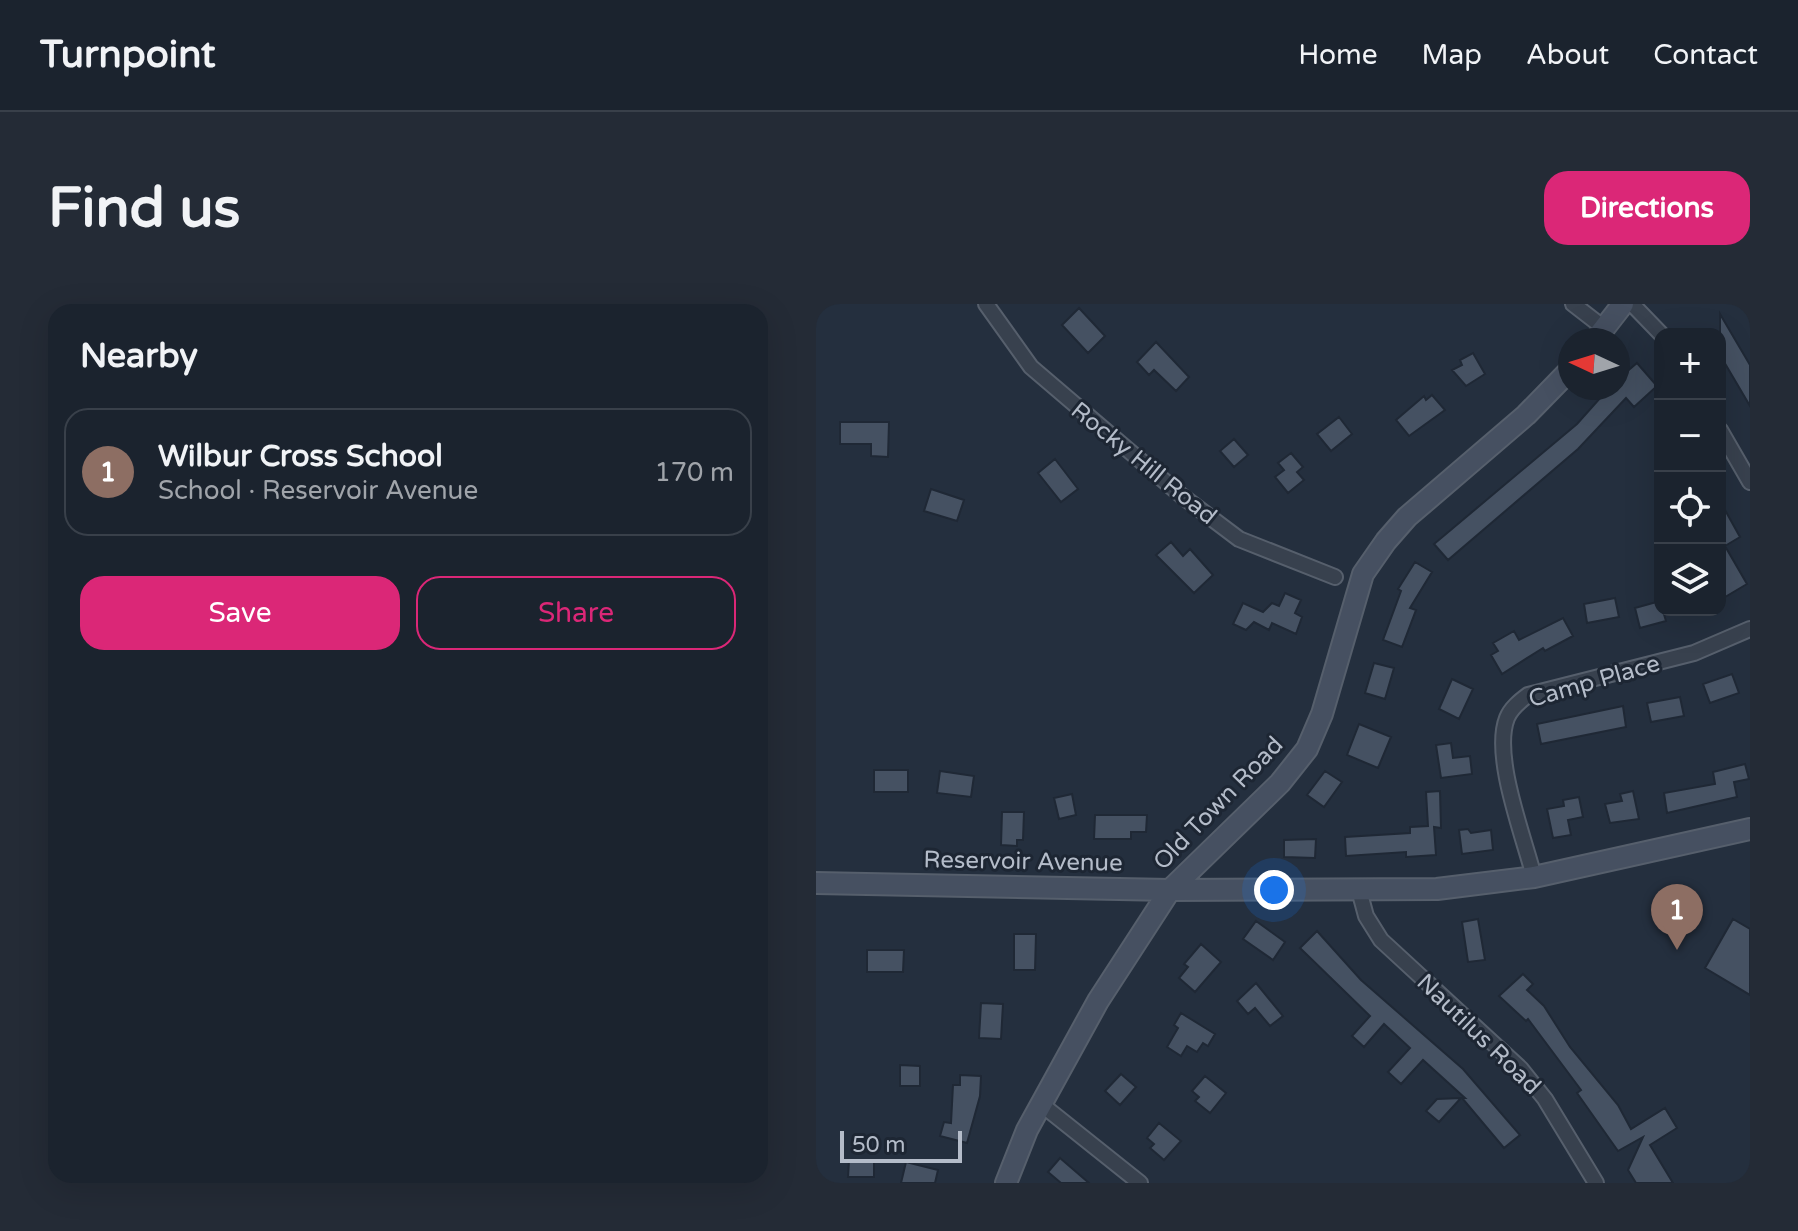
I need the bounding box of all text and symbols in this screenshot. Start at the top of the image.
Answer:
text: Turnpoint [40,32,215,78]
text: Home [1298,38,1378,72]
text: Map [1422,38,1482,72]
text: About [1526,38,1609,72]
text: Contact [1653,38,1758,72]
button: Directions [1544,171,1750,245]
text: Find us [48,175,240,242]
north arrow [1558,328,1630,400]
map controls [1654,328,1726,616]
button: + [1654,328,1726,400]
text: Nearby [80,336,198,377]
street label: Rocky Hill Road [1065,396,1222,531]
button: − [1654,400,1726,472]
text: Wilbur Cross School [158,438,443,475]
text: 1 [100,457,116,488]
text: 170 m [654,457,734,488]
button: locate [1654,472,1726,544]
text: School · Reservoir Avenue [158,475,478,506]
button: layers [1654,544,1726,616]
button: Save [80,576,400,650]
button: Share [416,576,736,650]
street label: Camp Place [1525,649,1663,714]
street label: Old Town Road [1147,731,1289,876]
street label: Reservoir Avenue [923,845,1123,878]
your location [1254,870,1294,910]
pin: 1 [1651,884,1703,950]
street label: Nautilus Road [1411,968,1547,1101]
scale bar [840,1127,962,1163]
text: 50 m [852,1132,906,1158]

